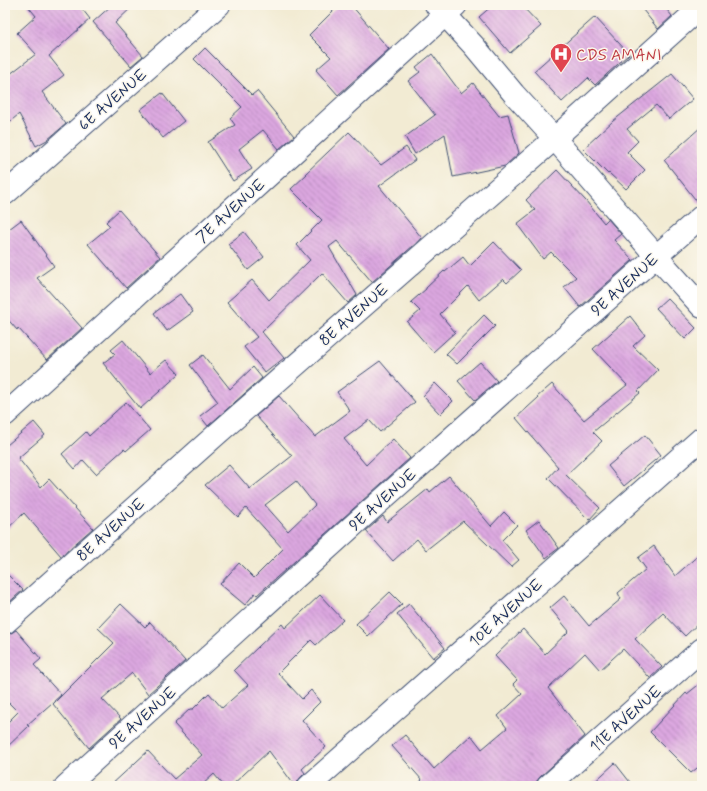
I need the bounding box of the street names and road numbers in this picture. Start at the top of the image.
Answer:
street label: 6E AVENUE [74,65,152,136]
street label: 7E AVENUE [192,175,270,248]
street label: 9E AVENUE [587,249,663,321]
street label: 8E AVENUE [315,279,393,351]
street label: 9E AVENUE [345,464,421,536]
street label: 8E AVENUE [72,494,150,566]
street label: 10E AVENUE [465,574,547,652]
street label: 11E AVENUE [585,681,667,757]
street label: 9E AVENUE [105,682,181,754]

